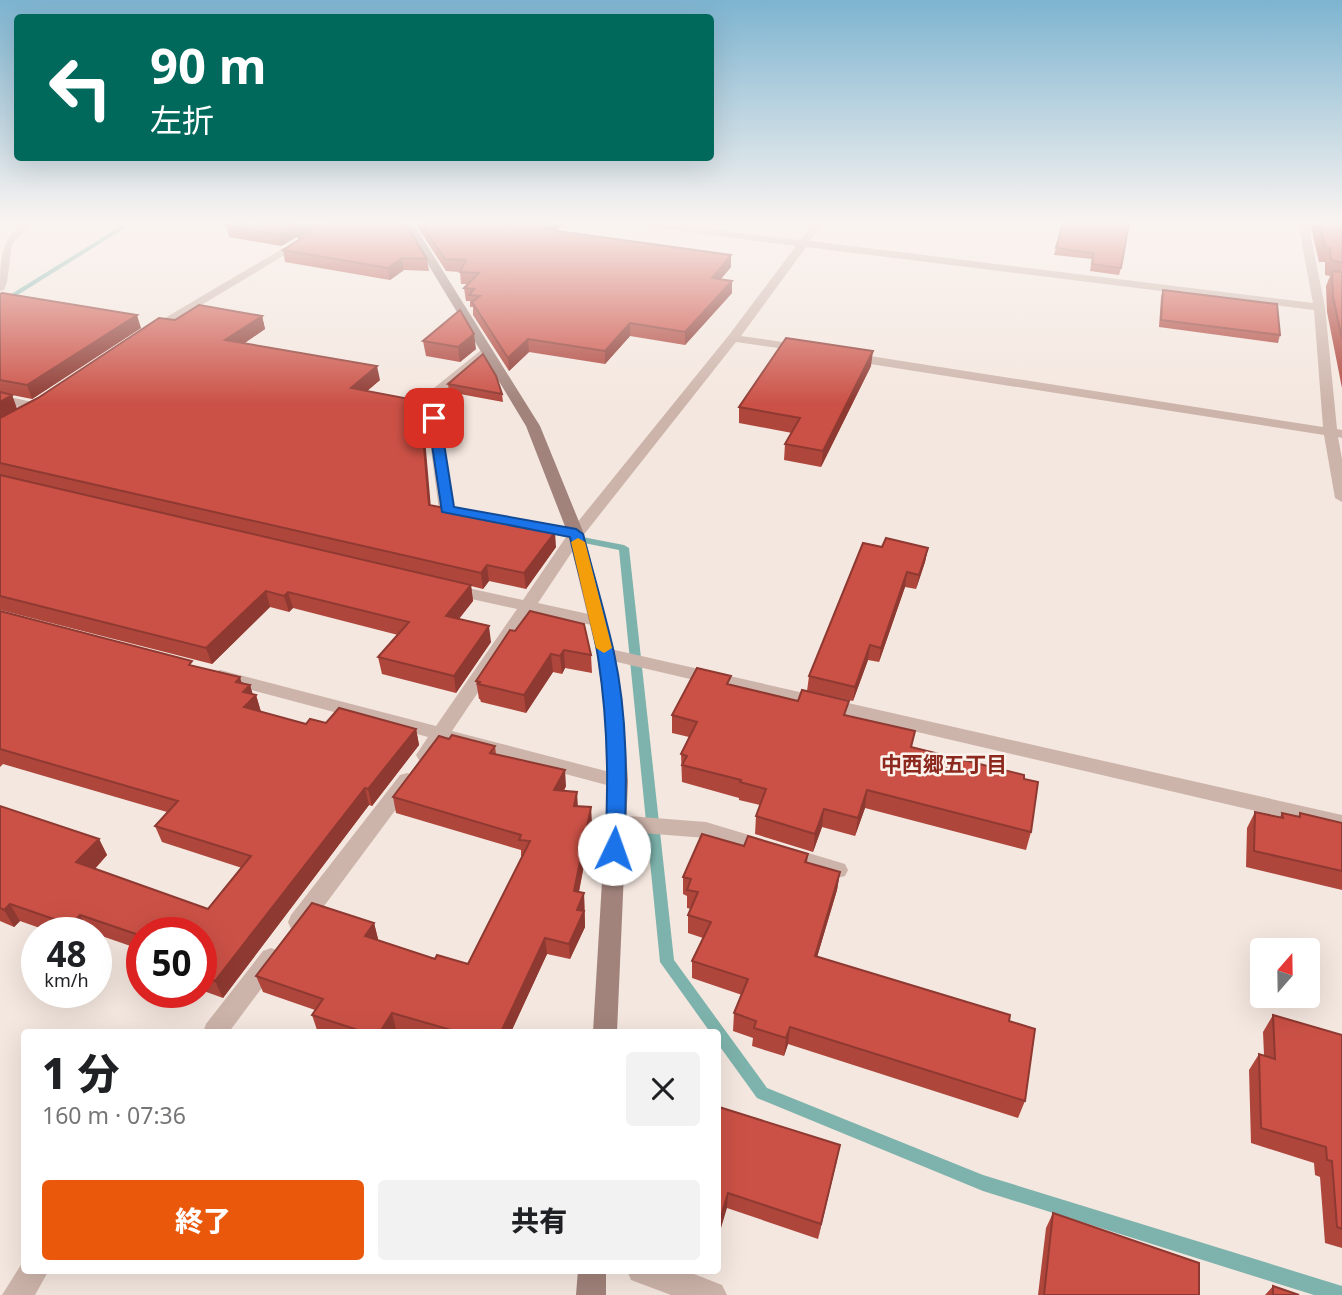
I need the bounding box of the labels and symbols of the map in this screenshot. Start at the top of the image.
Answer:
pin [404,388,464,448]
district label: 中西郷五丁目 [881,750,1007,778]
position arrow [577,812,651,886]
speed limit sign: 50 [126,917,217,1008]
north arrow [1250,938,1320,1008]

